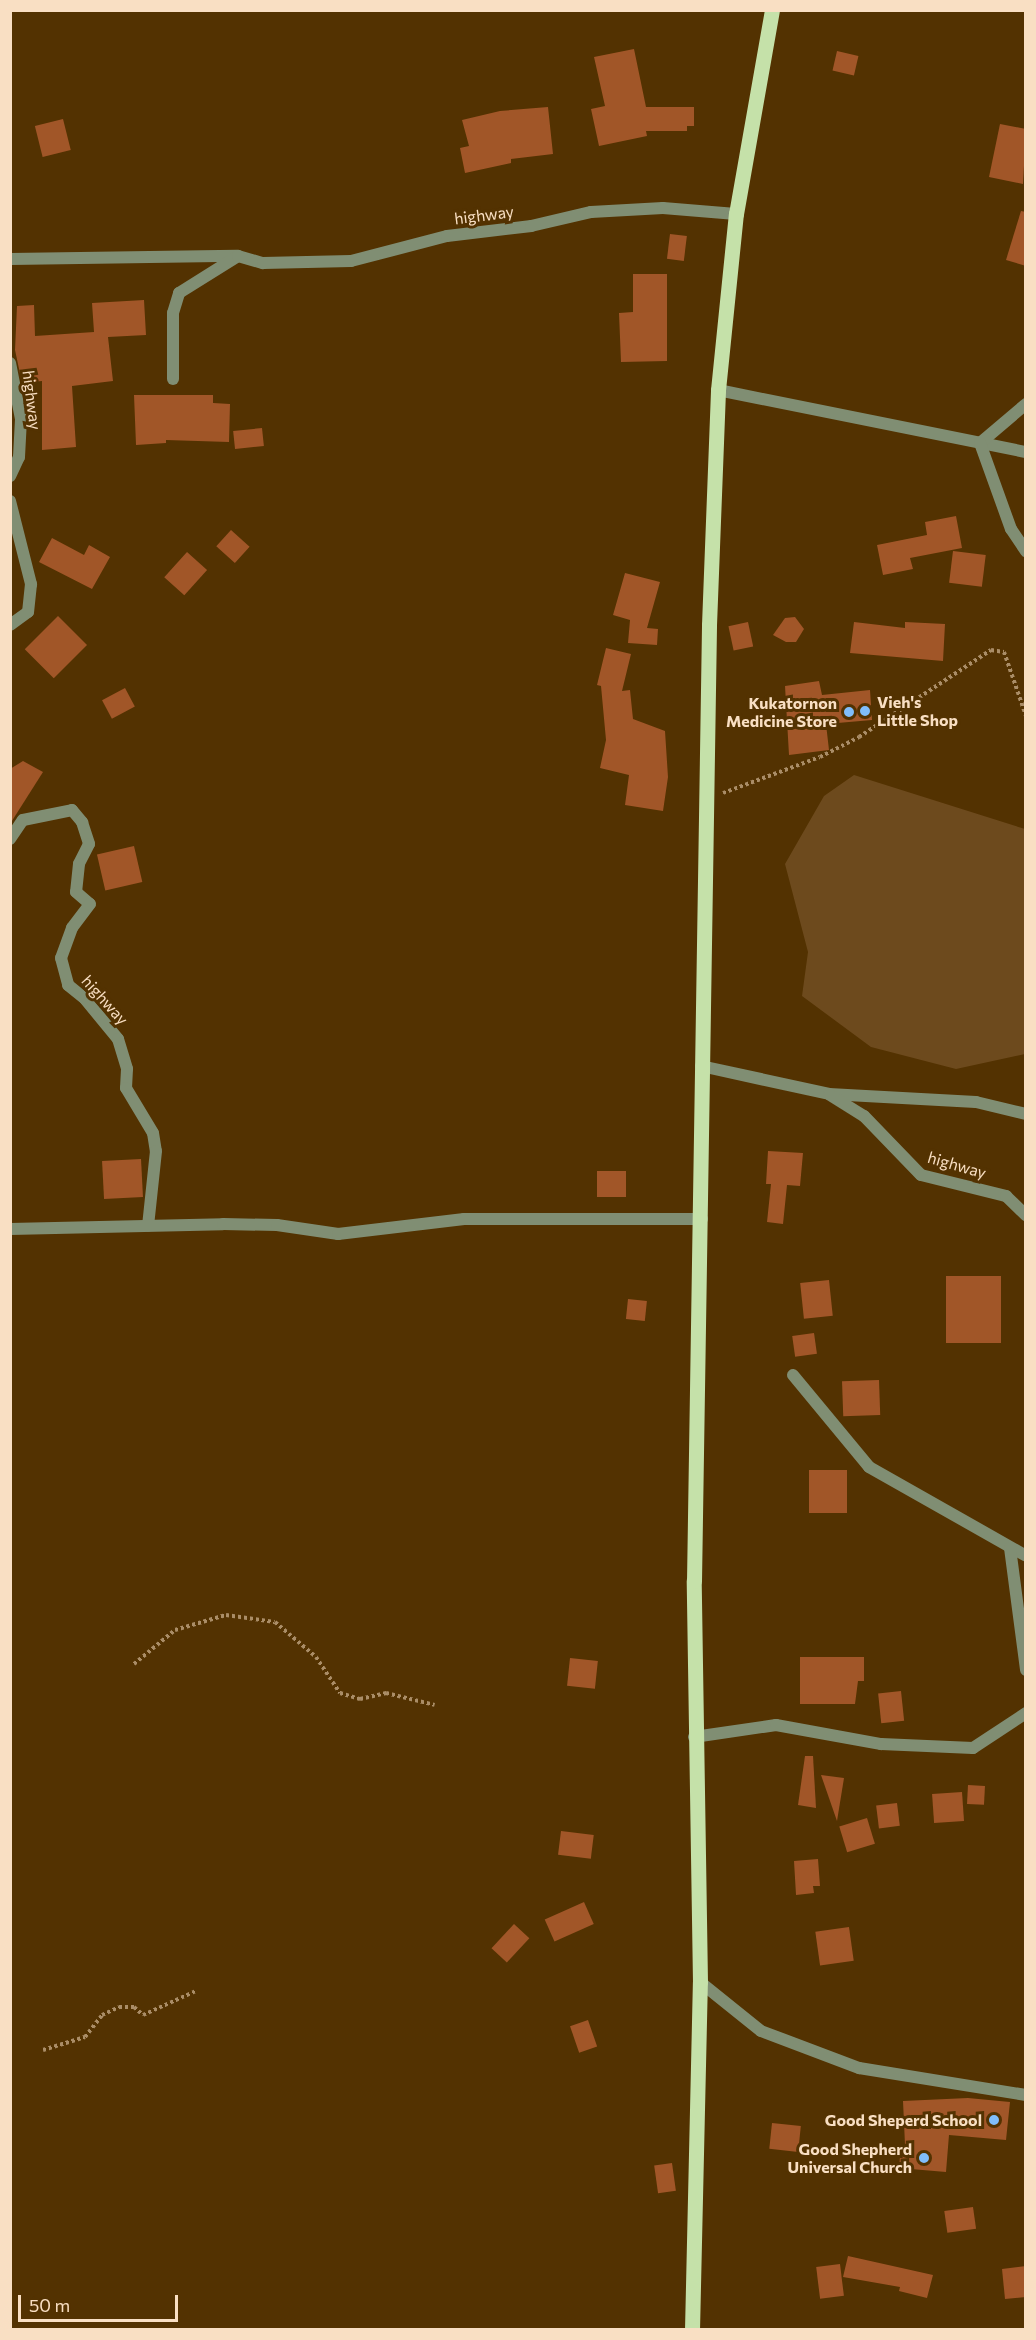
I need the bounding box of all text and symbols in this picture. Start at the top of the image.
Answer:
street label: highway [453,202,515,228]
street label: highway [19,369,45,431]
place label: Vieh's Little Shop [877,692,958,730]
place label: Kukatornon Medicine Store [726,693,837,731]
marker: Vieh's Little Shop [858,704,872,718]
marker: Kukatornon Medicine Store [842,705,856,719]
street label: highway [78,971,132,1029]
street label: highway [925,1147,989,1183]
place label: Good Sheperd School [825,2110,982,2130]
marker: Good Sheperd School [987,2113,1001,2127]
place label: Good Shepherd Universal Church [787,2139,912,2177]
marker: Good Shepherd Universal Church [917,2151,931,2165]
scale bar [21,2283,182,2321]
text: 50 m [29,2294,70,2316]

